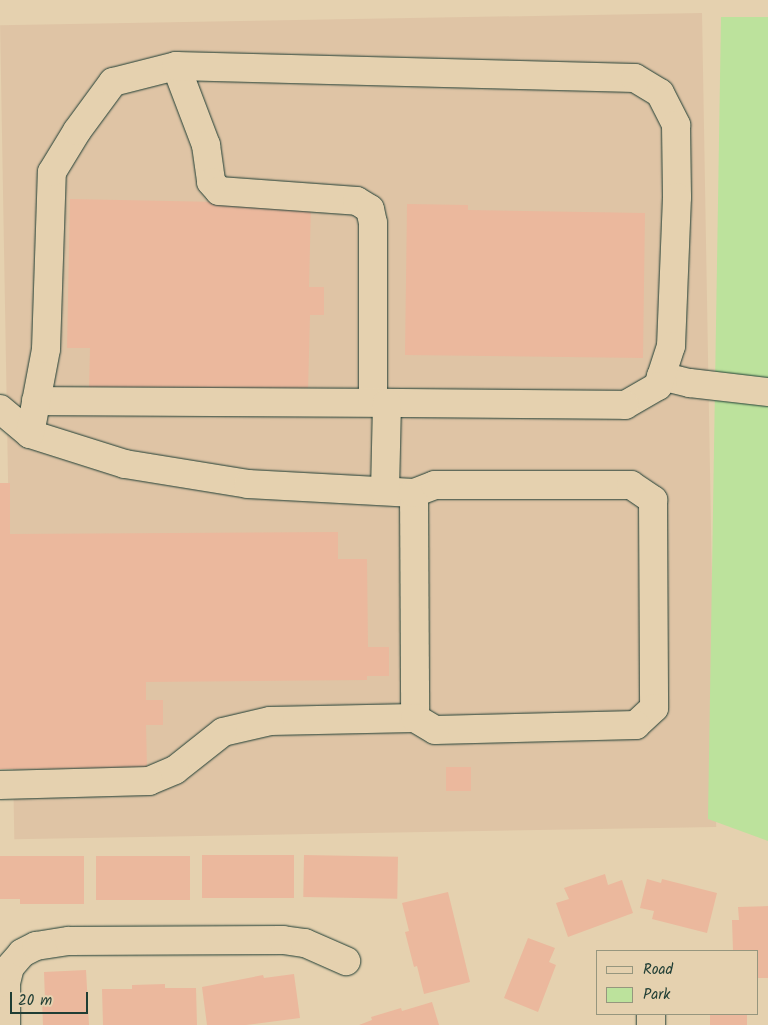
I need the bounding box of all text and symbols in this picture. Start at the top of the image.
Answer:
legend [596,950,758,1015]
text: Road [643,958,673,982]
scale bar [12,982,90,1014]
text: Park [643,983,670,1007]
text: 20 m [18,989,52,1013]

